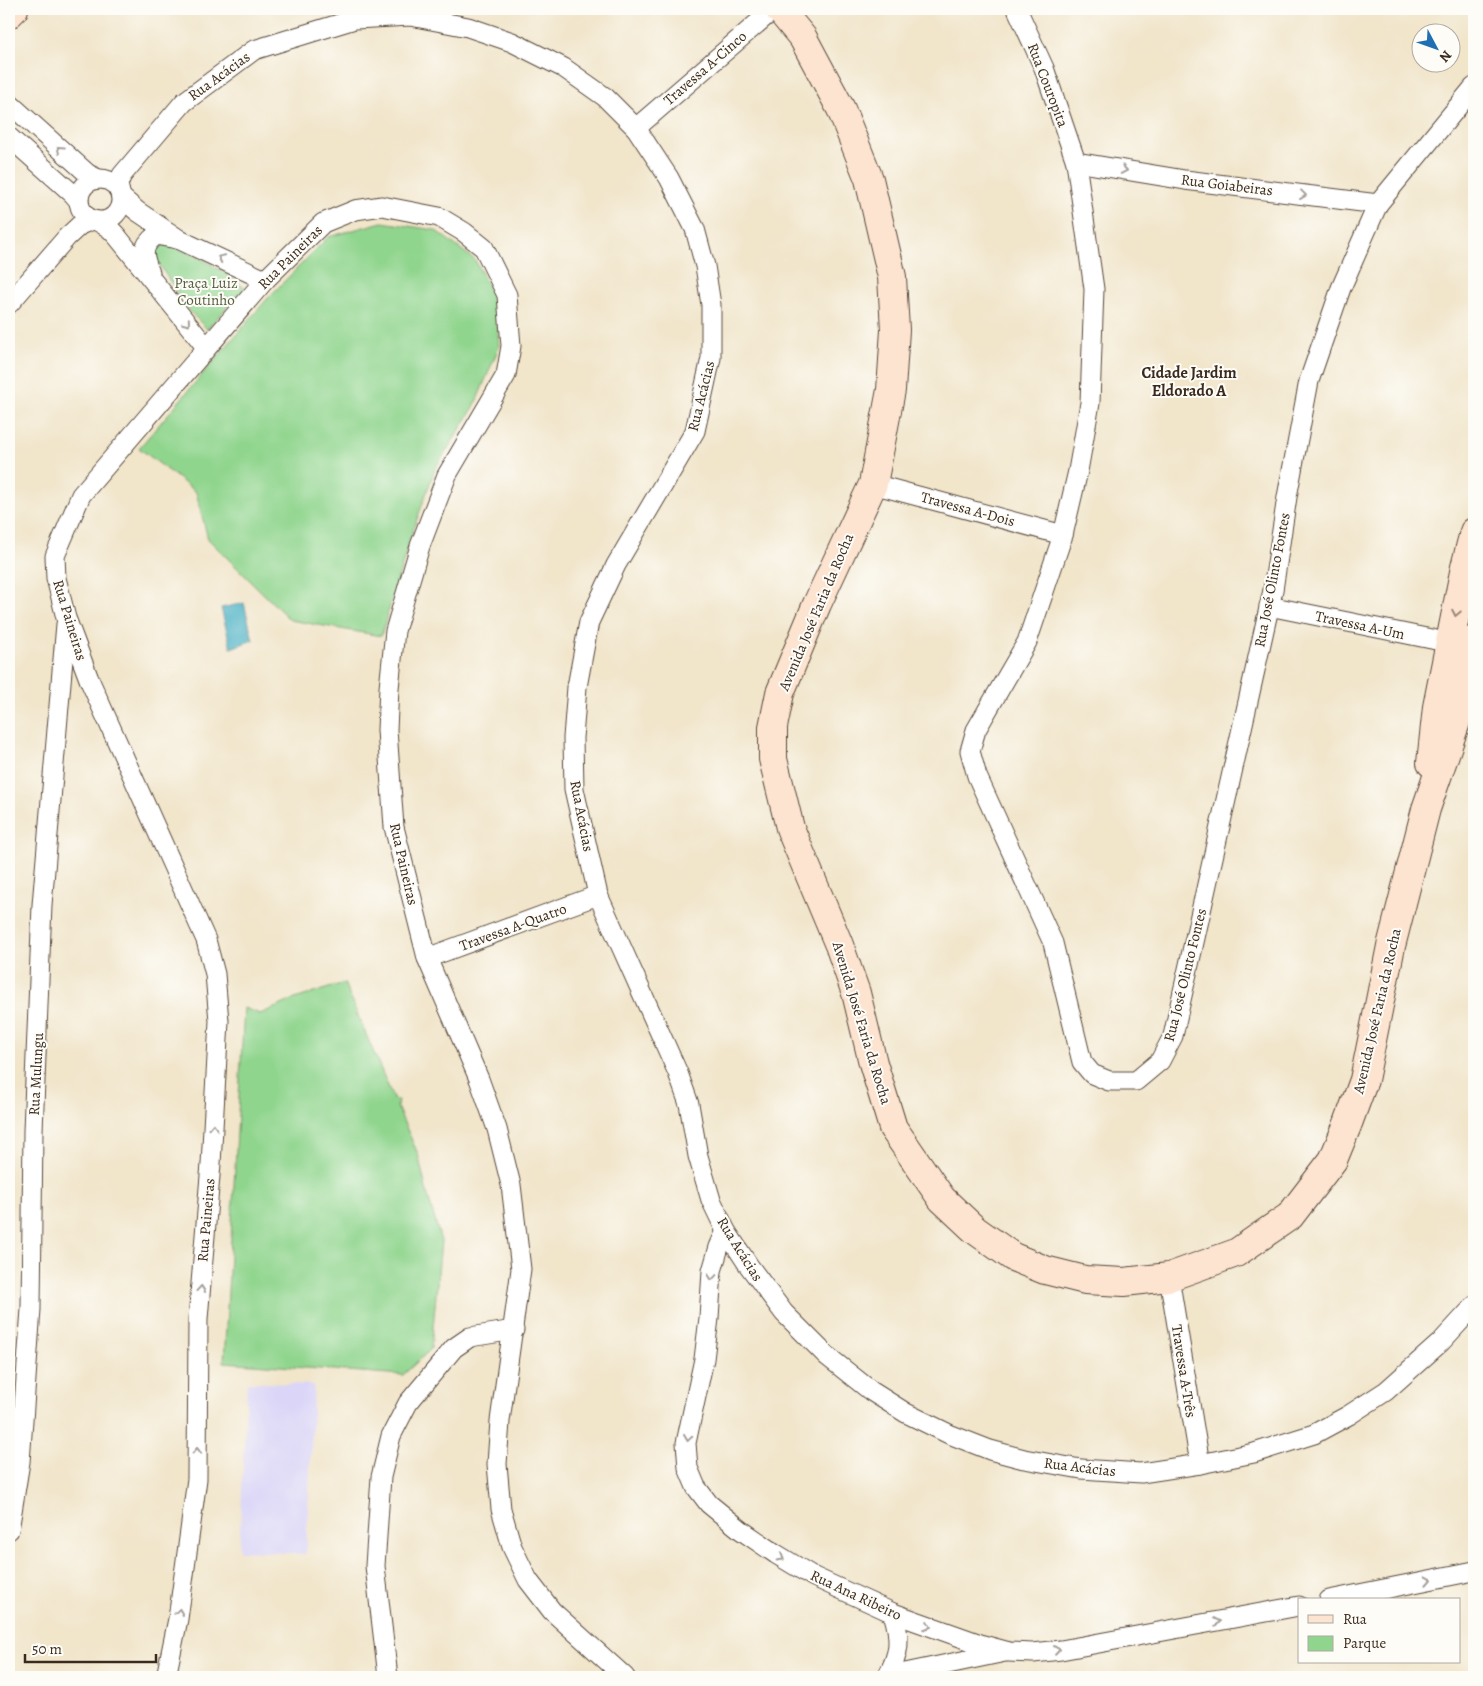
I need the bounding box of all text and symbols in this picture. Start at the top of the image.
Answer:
north arrow [1410,22,1460,72]
street label: Travessa A-Cinco [659,26,751,110]
street label: Rua Couropita [1023,40,1073,130]
text: N [1435,46,1456,66]
street label: Rua Acácias [184,47,254,105]
one-way arrow [57,146,66,155]
one-way arrow [1120,164,1129,174]
street label: Rua Goiabeiras [1180,169,1274,201]
one-way arrow [1298,189,1307,199]
street label: Rua Paineiras [253,220,327,294]
one-way arrow [217,254,226,264]
park label: Praça Luiz Coutinho [174,273,238,310]
one-way arrow [182,317,190,326]
street label: Rua Acácias [683,359,719,433]
district label: Cidade Jardim Eldorado A [1141,362,1237,402]
street label: Travessa A-Dois [919,487,1017,531]
street label: Rua José Olinto Fontes [1249,511,1295,649]
street label: Avenida José Faria da Rocha [773,530,858,695]
street label: Rua Paineiras [48,577,92,663]
street label: Travessa A-Um [1313,606,1407,644]
one-way arrow [1452,609,1462,618]
street label: Rua Acácias [565,779,599,853]
street label: Rua Paineiras [385,821,423,907]
street label: Travessa A-Quatro [457,898,569,956]
street label: Rua José Olinto Fontes [1159,906,1211,1044]
street label: Avenida José Faria da Rocha [1348,926,1406,1097]
street label: Avenida José Faria da Rocha [827,938,896,1107]
street label: Rua Mulungu [24,1031,48,1116]
one-way arrow [208,1122,219,1130]
street label: Rua Paineiras [192,1177,220,1263]
street label: Rua Acácias [712,1213,768,1285]
one-way arrow [707,1274,718,1282]
one-way arrow [195,1284,206,1292]
street label: Travessa A-Três [1167,1323,1201,1419]
one-way arrow [683,1434,694,1442]
one-way arrow [192,1447,202,1454]
street label: Rua Acácias [1043,1453,1117,1481]
one-way arrow [776,1551,785,1561]
street label: Rua Ana Ribeiro [807,1565,905,1625]
one-way arrow [1424,1575,1433,1586]
legend [1298,1598,1460,1664]
one-way arrow [173,1608,184,1616]
text: Rua [1343,1609,1367,1629]
one-way arrow [1213,1617,1222,1627]
one-way arrow [924,1620,932,1630]
scale bar [25,1631,156,1663]
text: Parque [1343,1633,1386,1653]
text: 50 m [32,1639,62,1659]
one-way arrow [1054,1645,1062,1656]

